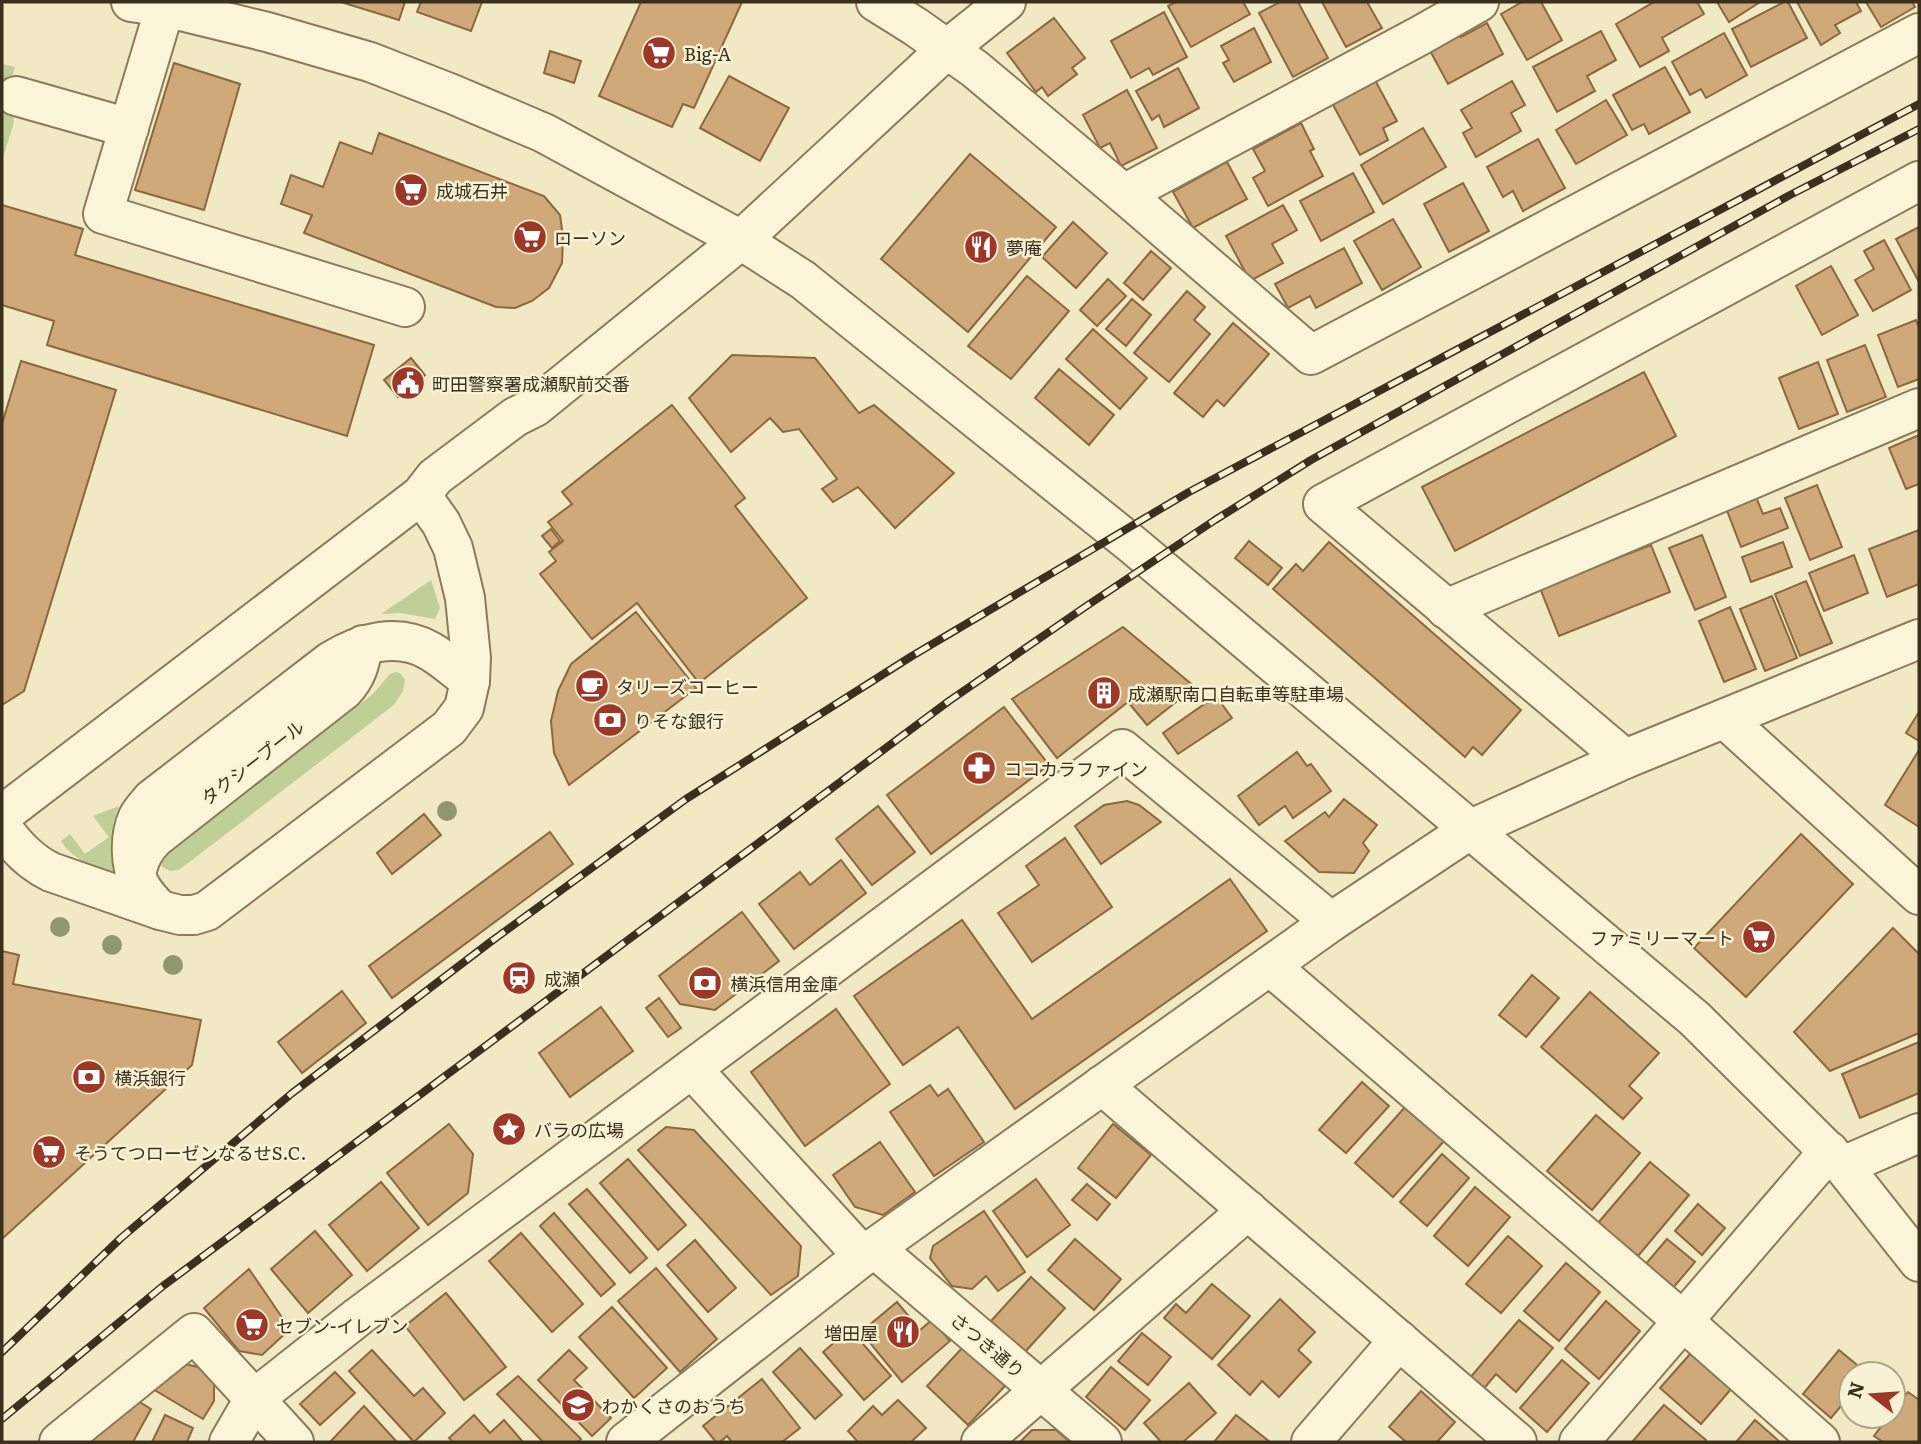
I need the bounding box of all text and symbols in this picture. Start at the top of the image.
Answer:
supermarket icon: Big-A [640,34,678,72]
place label: Big-A [684,40,731,67]
supermarket icon: 成城石井 [392,171,430,209]
place label: 成城石井 [436,177,508,204]
supermarket icon: ローソン [511,218,549,256]
place label: ローソン [554,224,626,251]
restaurant icon: 夢庵 [962,228,1000,266]
place label: 夢庵 [1006,234,1042,261]
public building icon: 町田警察署成瀬駅前交番 [389,364,427,402]
place label: 町田警察署成瀬駅前交番 [432,370,630,397]
cafe icon: タリーズコーヒー [573,667,611,705]
place label: タリーズコーヒー [616,673,759,700]
building icon: 成瀬駅南口自転車等駐車場 [1085,674,1123,712]
place label: 成瀬駅南口自転車等駐車場 [1128,680,1344,707]
bank icon: りそな銀行 [591,701,629,739]
place label: りそな銀行 [634,707,724,734]
street label: タクシープール [194,713,310,811]
pharmacy icon: ココカラファイン [960,749,998,787]
place label: ココカラファイン [1004,755,1148,782]
supermarket icon: ファミリーマート [1740,918,1778,956]
place label: ファミリーマート [1590,924,1734,951]
station icon: 成瀬 [500,959,538,997]
bank icon: 横浜信用金庫 [686,964,724,1002]
place label: 成瀬 [544,965,580,992]
place label: 横浜信用金庫 [730,970,838,997]
bank icon: 横浜銀行 [70,1058,108,1096]
place label: 横浜銀行 [114,1064,186,1091]
place icon: バラの広場 [490,1110,528,1148]
place label: バラの広場 [534,1116,624,1143]
supermarket icon: そうてつローゼンなるせS.C. [30,1133,68,1171]
place label: そうてつローゼンなるせS.C. [74,1139,306,1166]
supermarket icon: セブン-イレブン [233,1306,271,1344]
street label: さつき通り [945,1306,1031,1384]
place label: セブン-イレブン [276,1312,408,1339]
restaurant icon: 増田屋 [884,1313,922,1351]
place label: 増田屋 [824,1319,878,1346]
north arrow [1837,1360,1907,1430]
text: N [1839,1378,1871,1401]
school or university icon: わかくさのおうち [559,1386,597,1424]
place label: わかくさのおうち [602,1392,746,1419]

